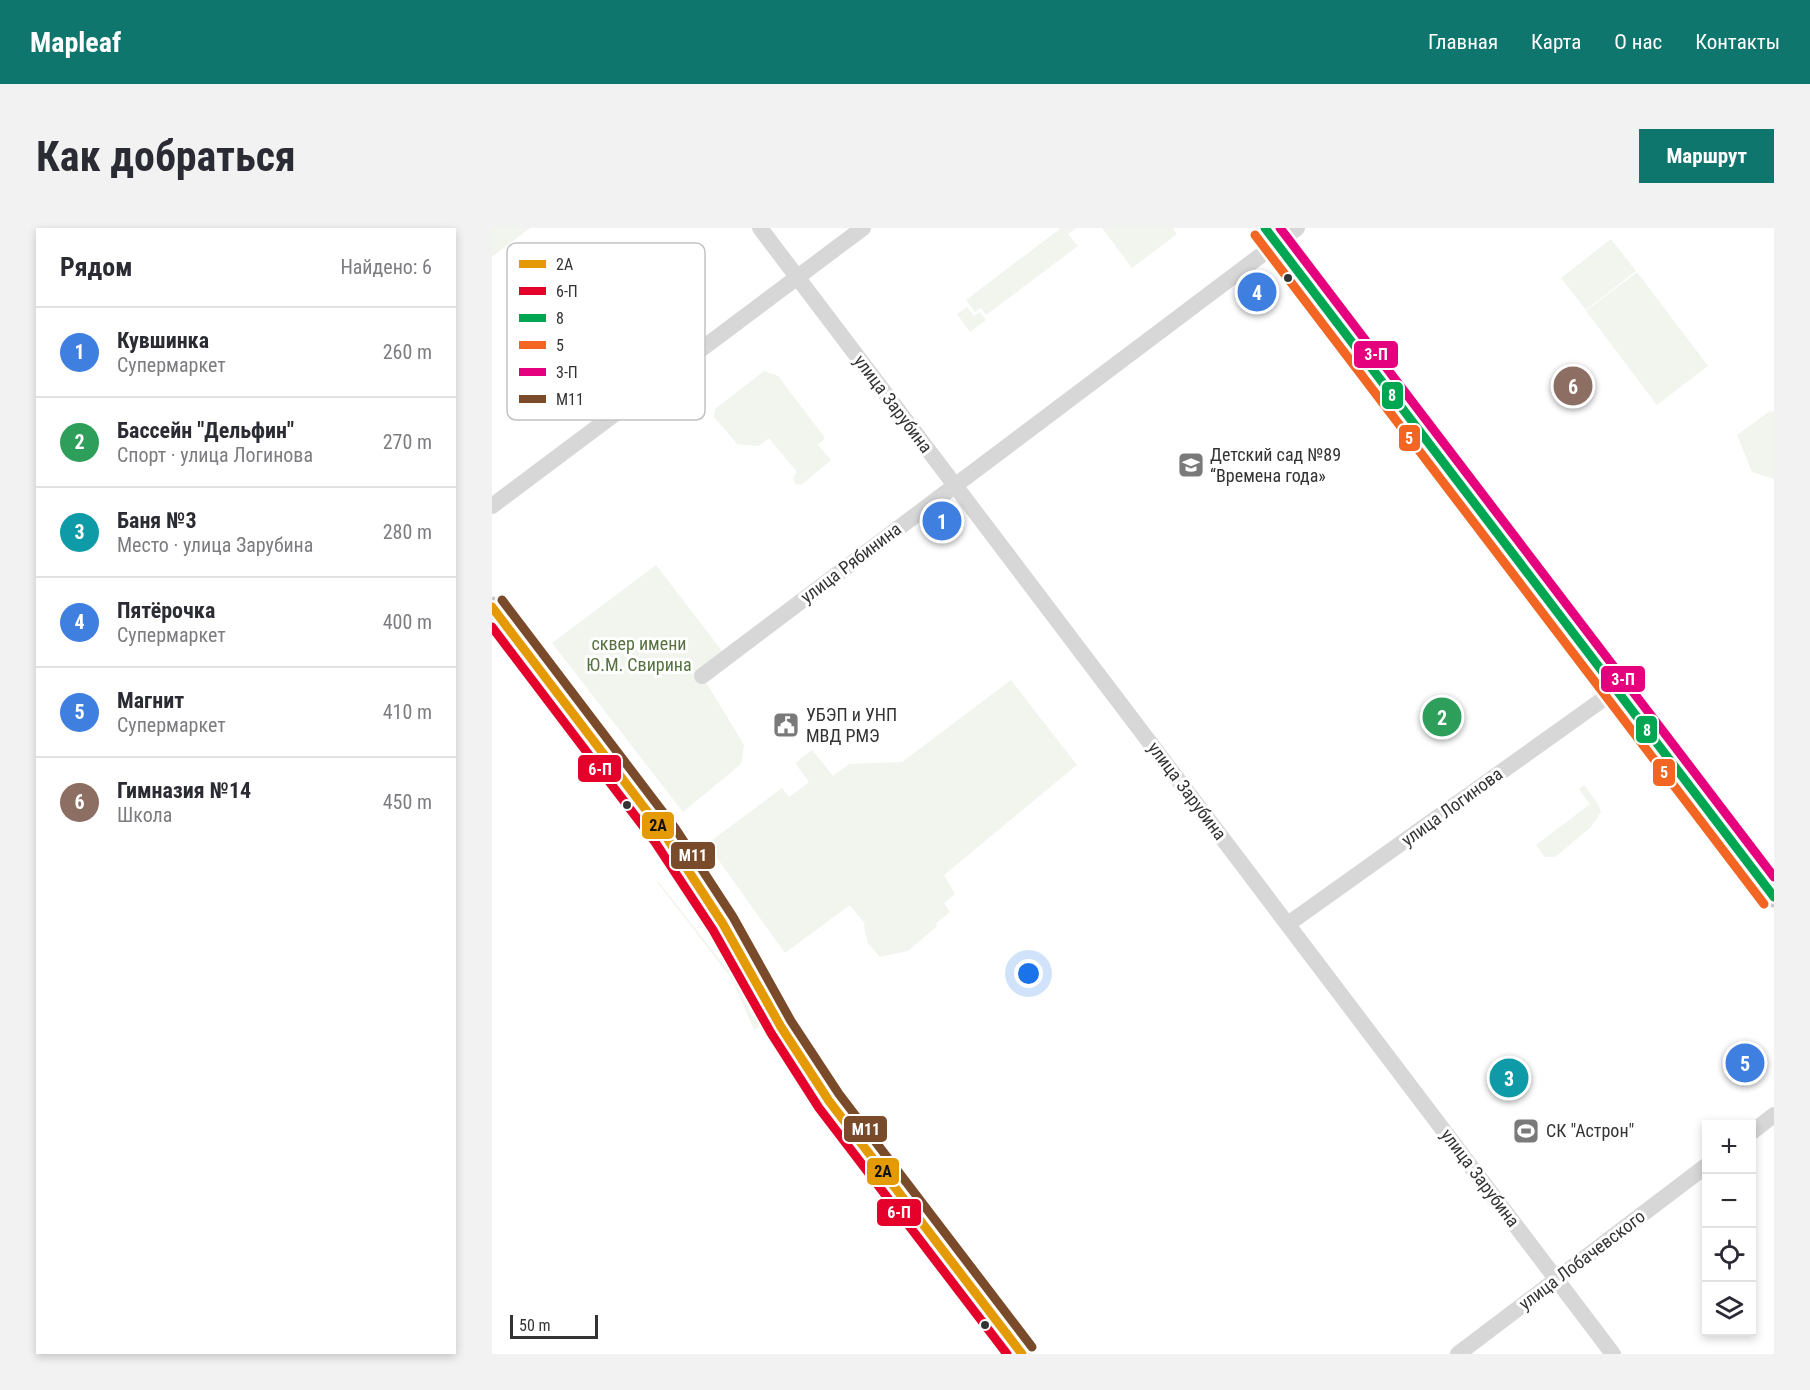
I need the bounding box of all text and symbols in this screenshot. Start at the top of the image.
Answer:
text: Mapleaf [30,26,121,59]
text: Главная [1428,30,1498,54]
text: Карта [1531,30,1581,54]
text: О нас [1614,30,1662,54]
text: Контакты [1695,30,1780,54]
button: Маршрут [1639,129,1774,183]
text: Как добраться [36,132,296,181]
legend [507,243,705,420]
text: Рядом [60,252,132,282]
text: Найдено: 6 [340,255,432,279]
text: 2А [556,255,573,274]
pin: 4 [1238,270,1276,314]
unlabelled marker [1282,272,1294,284]
text: 6-П [556,282,578,301]
text: 8 [556,309,564,328]
text: Кувшинка [117,328,209,353]
text: 5 [556,336,564,355]
text: 1 [74,340,85,364]
text: 260 m [383,340,432,364]
line badge: 3-П [1353,340,1399,369]
text: 3-П [1364,345,1388,364]
street label: улица Зарубина [850,350,937,457]
text: Супермаркет [117,353,226,377]
text: 3-П [556,363,578,382]
pin: 6 [1554,364,1592,408]
line badge: 8 [1381,381,1404,410]
text: 8 [1388,386,1396,405]
text: М11 [556,390,584,409]
text: Бассейн "Дельфин" [117,418,294,443]
line badge: 5 [1398,424,1421,452]
text: 5 [1405,429,1413,448]
text: 2 [74,430,85,454]
text: 270 m [383,430,432,454]
text: Спорт · улица Логинова [117,443,313,467]
place label: Детский сад №89 “Времена года» [1210,444,1341,486]
school or university icon: Детский сад №89 “Времена года» [1176,450,1206,480]
pin: 1 [922,498,962,544]
text: Баня №3 [117,508,197,533]
street label: улица Рябинина [796,518,905,607]
text: 3 [74,520,85,544]
text: 280 m [383,520,432,544]
text: Место · улица Зарубина [117,533,313,557]
text: Пятёрочка [117,598,215,623]
text: 4 [74,610,85,634]
text: 400 m [383,610,432,634]
text: Супермаркет [117,623,226,647]
park label: сквер имени Ю.М. Свирина [586,633,692,675]
line badge: 3-П [1600,665,1646,693]
text: 3-П [1611,670,1635,689]
text: Магнит [117,688,184,713]
pin: 2 [1422,694,1462,740]
text: 5 [74,700,85,724]
text: 410 m [383,700,432,724]
place label: УБЭП и УНП МВД РМЭ [806,704,897,746]
public building icon: УБЭП и УНП МВД РМЭ [771,710,801,740]
text: Супермаркет [117,713,226,737]
line badge: 8 [1635,715,1658,744]
text: 8 [1643,721,1651,740]
street label: улица Зарубина [1144,737,1231,844]
line badge: 6-П [577,754,622,783]
line badge: 5 [1652,758,1676,787]
text: 6-П [588,760,612,779]
street label: улица Логинова [1397,763,1506,850]
text: 5 [1660,763,1668,782]
text: Гимназия №14 [117,778,251,803]
text: 6 [74,790,85,814]
text: 450 m [383,790,432,814]
unlabelled marker [621,799,633,811]
text: Школа [117,803,172,827]
line badge: 2А [641,811,675,840]
text: 2А [649,816,667,835]
line badge: М11 [670,841,716,870]
text: М11 [679,846,707,865]
your location [1014,959,1043,988]
pin: 5 [1726,1040,1764,1086]
pin: 3 [1490,1056,1528,1100]
line badge: М11 [843,1115,888,1143]
sports icon: СК "Астрон" [1511,1116,1541,1146]
text: М11 [852,1120,880,1139]
place label: СК "Астрон" [1546,1120,1634,1141]
map controls [1702,1120,1756,1336]
button: + [1702,1120,1756,1174]
street label: улица Зарубина [1437,1124,1524,1231]
line badge: 2А [866,1157,900,1186]
text: 2А [874,1162,892,1181]
button: − [1702,1174,1756,1228]
line badge: 6-П [876,1198,922,1227]
text: 6-П [887,1203,911,1222]
street label: улица Лобачевского [1514,1205,1649,1314]
button: locate [1702,1228,1756,1282]
button: layers [1702,1282,1756,1336]
scale bar [510,1312,598,1340]
text: 50 m [519,1316,551,1335]
unlabelled marker [979,1319,991,1331]

